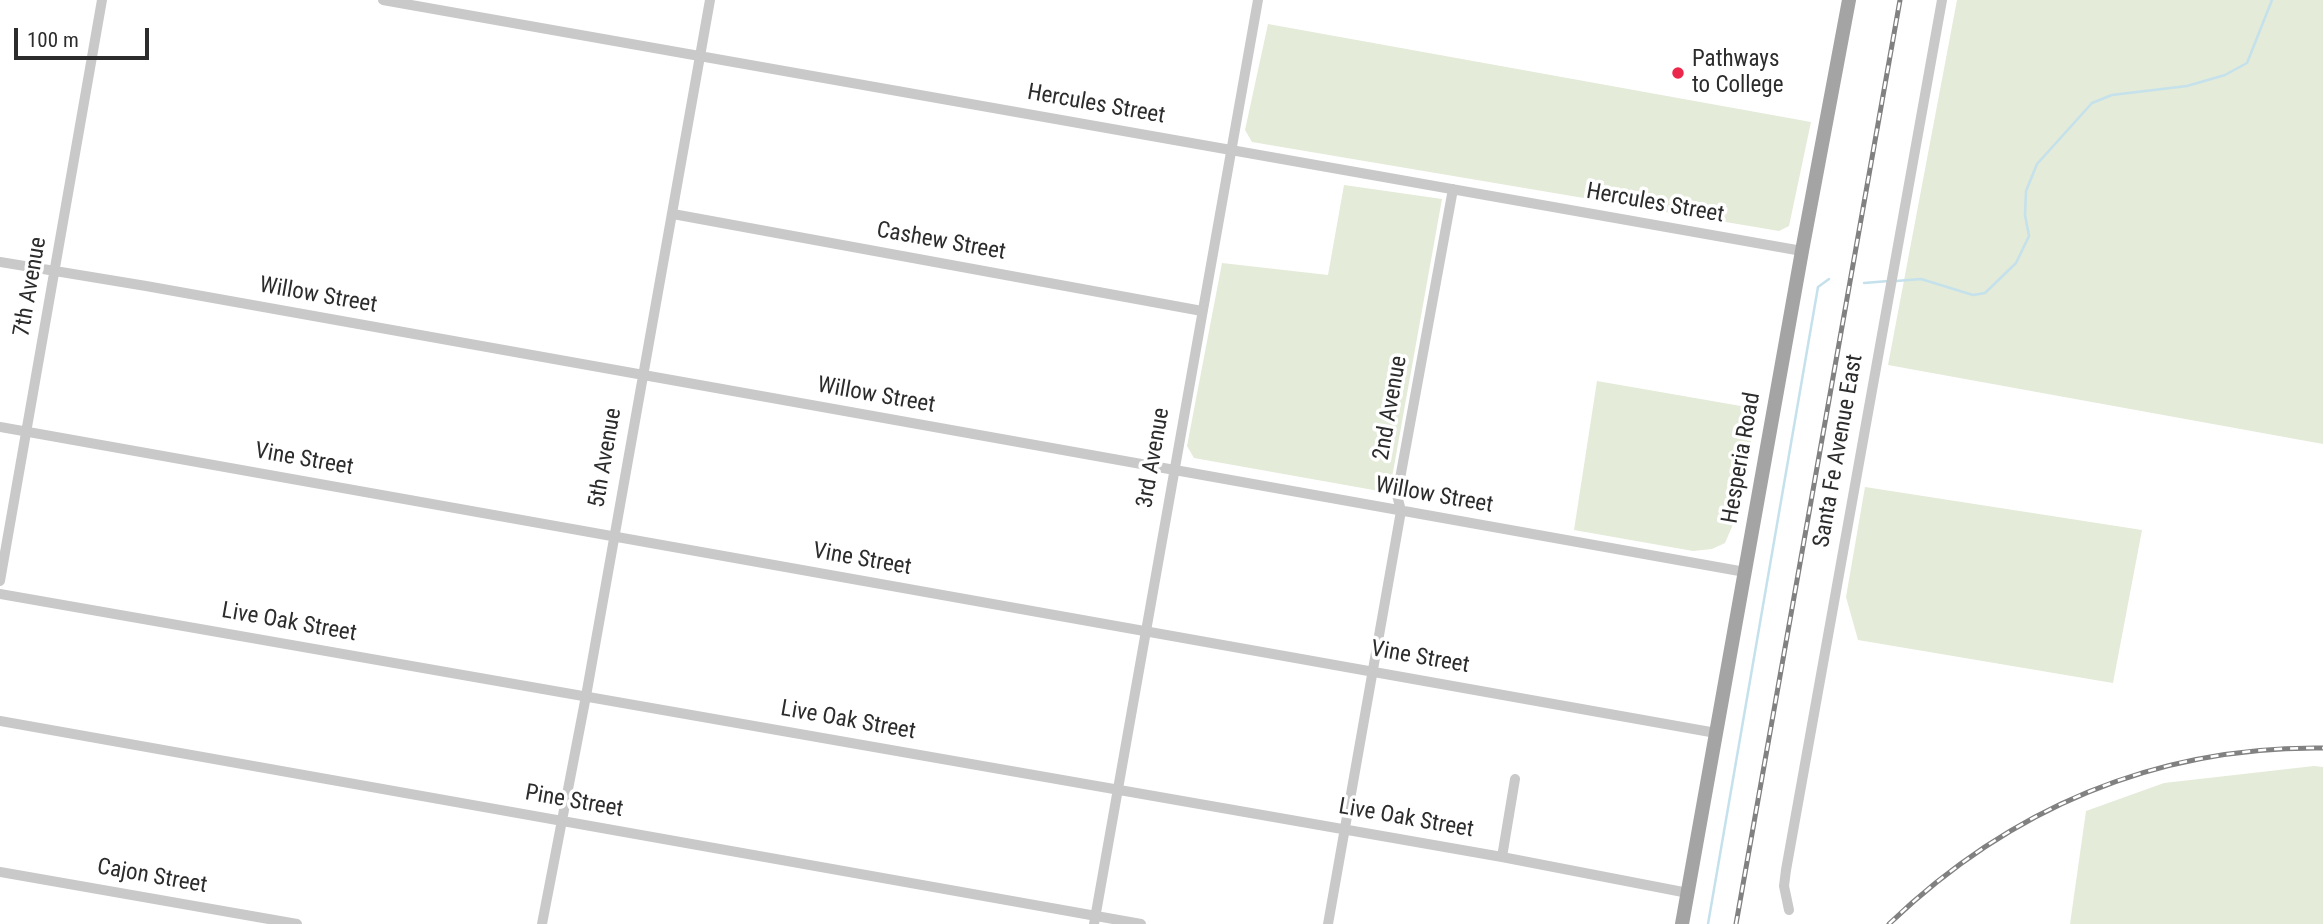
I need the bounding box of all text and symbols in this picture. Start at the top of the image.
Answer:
scale bar [18,14,152,58]
text: 100 m [27,28,79,52]
place label: Pathways to College [1692,46,1783,100]
marker: Pathways to College [1670,65,1686,81]
street label: Hercules Street [1025,79,1167,131]
street label: Hercules Street [1584,178,1726,230]
street label: Cashew Street [874,217,1008,267]
street label: 7th Avenue [9,235,53,339]
street label: Willow Street [257,272,379,320]
street label: Santa Fe Avenue East [1808,352,1870,550]
street label: 2nd Avenue [1368,354,1414,462]
street label: Willow Street [815,372,937,420]
street label: Hesperia Road [1717,390,1767,526]
street label: 5th Avenue [584,406,628,510]
street label: 3rd Avenue [1132,406,1176,510]
street label: Vine Street [253,438,355,482]
street label: Willow Street [1373,472,1495,520]
street label: Vine Street [811,538,913,582]
street label: Live Oak Street [219,598,359,648]
street label: Vine Street [1369,636,1471,680]
street label: Live Oak Street [778,696,918,746]
street label: Pine Street [523,780,625,824]
street label: Live Oak Street [1336,794,1476,844]
street label: Cajon Street [95,854,209,900]

